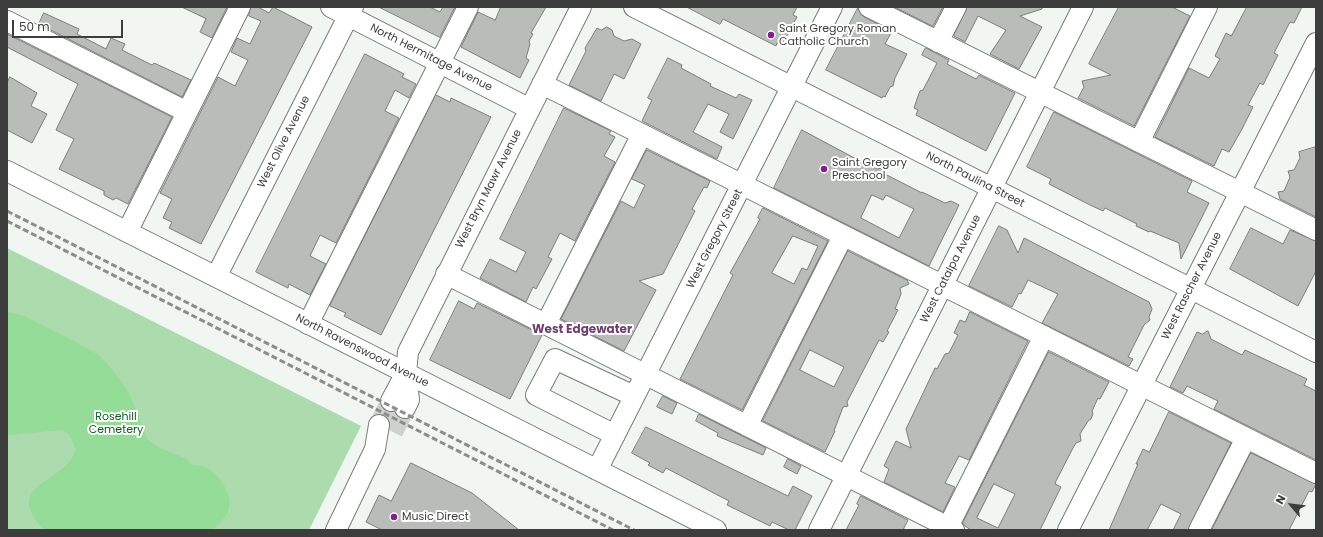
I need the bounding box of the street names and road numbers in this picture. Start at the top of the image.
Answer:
street label: North Hermitage Avenue [368,21,494,95]
street label: West Olive Avenue [255,94,313,190]
street label: West Bryn Mawr Avenue [453,127,525,251]
street label: North Paulina Street [924,149,1026,211]
street label: West Gregory Street [684,187,746,291]
street label: West Catalpa Avenue [918,213,984,325]
street label: West Rascher Avenue [1159,230,1225,342]
street label: North Ravenswood Avenue [293,312,431,390]

